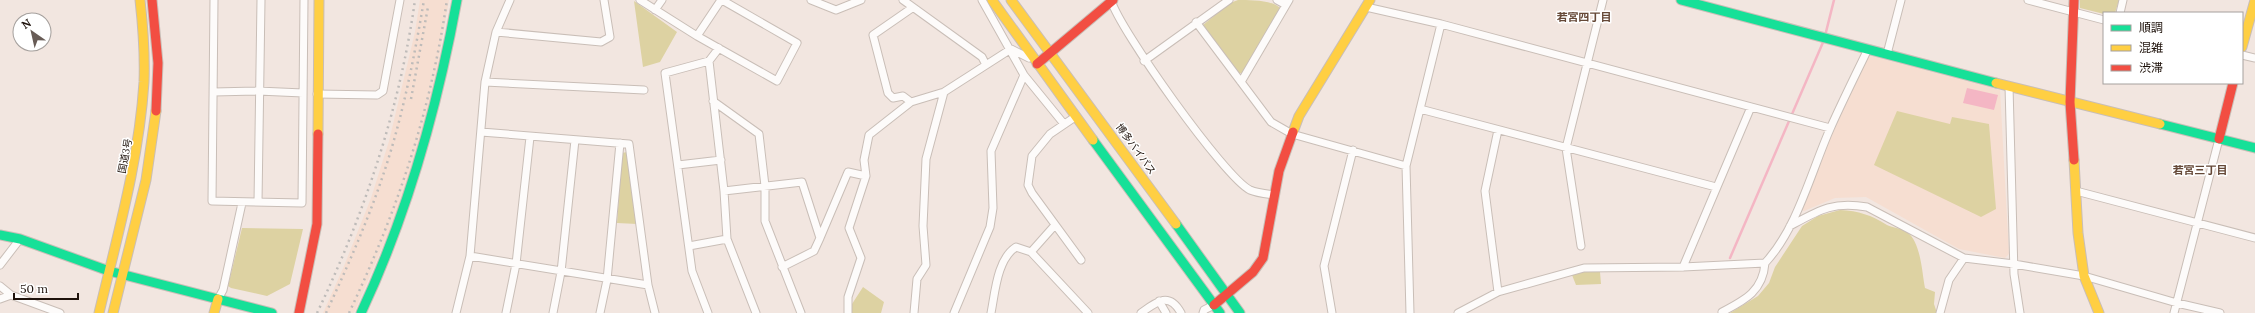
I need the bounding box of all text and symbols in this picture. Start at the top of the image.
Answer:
district label: 若宮四丁目 [1557,10,1612,24]
north arrow [12,12,52,52]
legend [2103,12,2243,84]
text: N [19,15,34,32]
text: 順調 [2139,20,2163,35]
text: 混雑 [2139,40,2163,55]
text: 渋滞 [2139,60,2163,75]
street label: 博多バイパス [1113,121,1159,177]
street label: 国道3号 [115,137,135,175]
district label: 若宮三丁目 [2173,163,2228,177]
scale bar [14,275,78,301]
text: 50 m [20,281,48,296]

